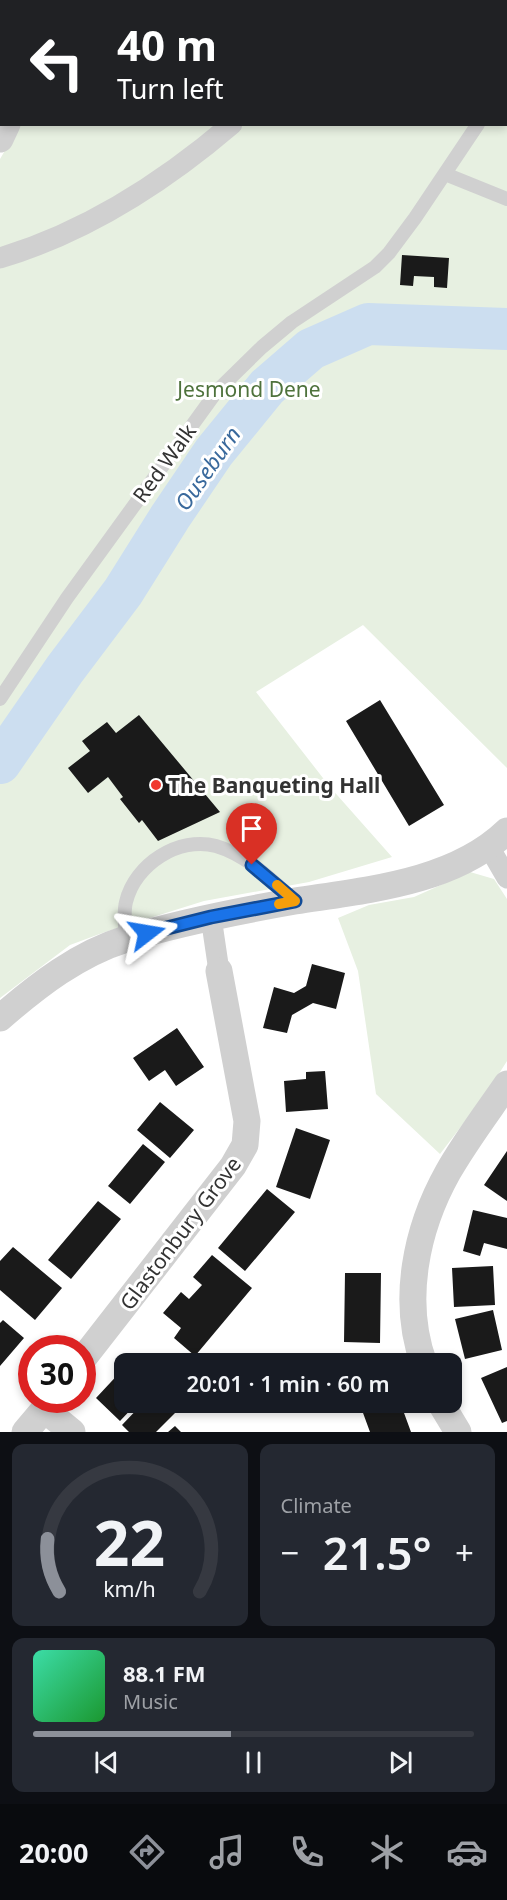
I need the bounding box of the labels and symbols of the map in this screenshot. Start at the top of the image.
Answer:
park label: Jesmond Dene [175,375,321,403]
street label: Red Walk [126,417,202,508]
water label: Ouseburn [167,420,247,516]
place label: The Banqueting Hall [168,771,380,799]
marker: The Banqueting Hall [149,778,163,792]
pin [226,803,277,865]
position arrow [115,901,179,965]
street label: Glastonbury Grove [113,1151,247,1315]
speed limit sign: 30 [18,1335,96,1413]

